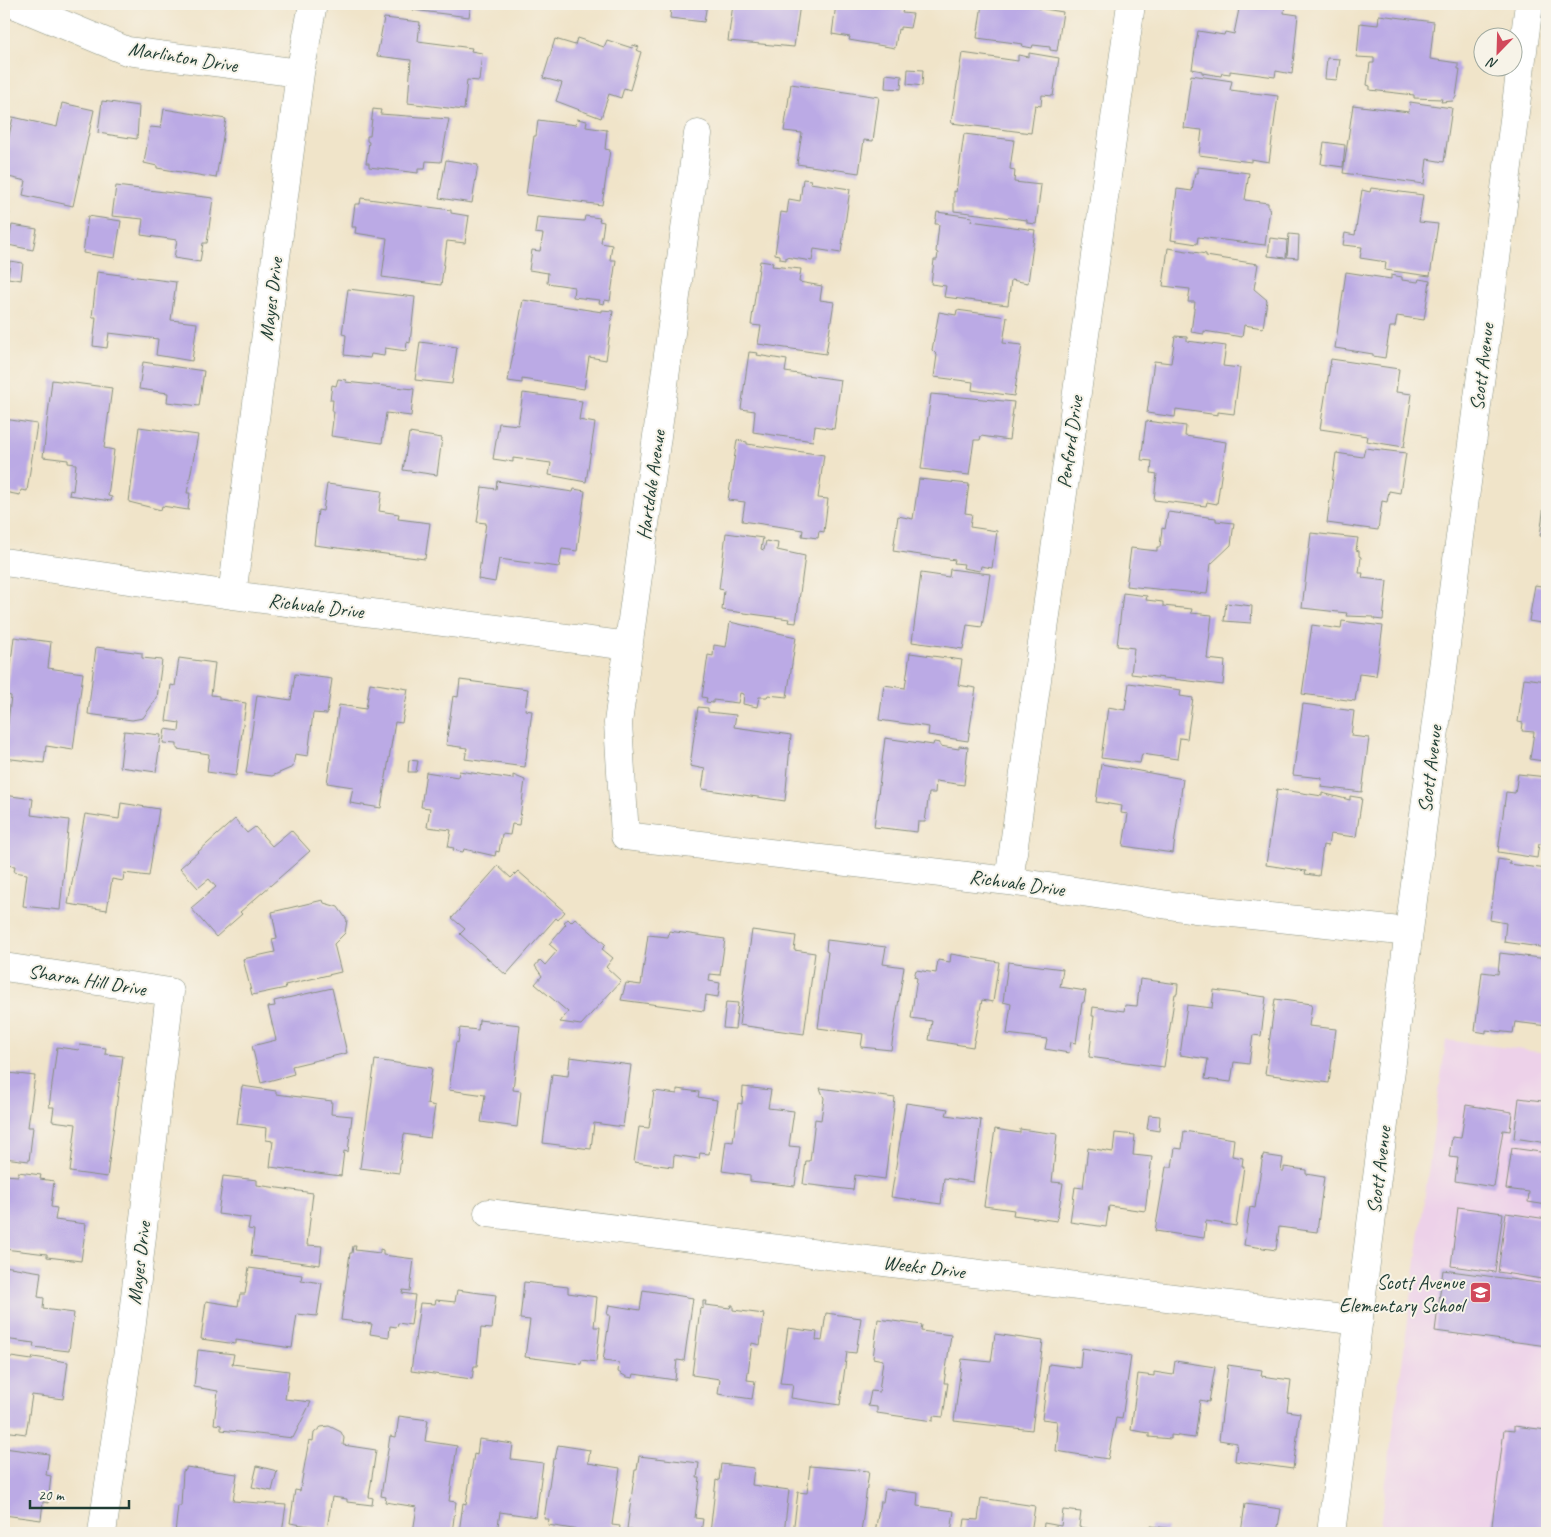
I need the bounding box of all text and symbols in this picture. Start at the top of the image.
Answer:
north arrow [1474,28,1524,78]
street label: Marlinton Drive [127,36,241,78]
text: N [1484,53,1500,73]
street label: Mayes Drive [254,255,289,342]
street label: Scott Avenue [1464,321,1500,412]
street label: Penford Drive [1051,393,1089,490]
street label: Hartdale Avenue [631,427,671,541]
street label: Richvale Drive [267,588,366,624]
street label: Scott Avenue [1412,723,1448,814]
street label: Richvale Drive [968,864,1068,902]
street label: Sharon Hill Drive [26,958,149,1002]
street label: Scott Avenue [1361,1124,1397,1215]
street label: Mayes Drive [122,1219,157,1306]
street label: Weeks Drive [882,1250,968,1285]
place label: Scott Avenue Elementary School [1339,1270,1468,1318]
school or university icon: Scott Avenue Elementary School [1468,1281,1492,1305]
scale bar [30,1477,129,1509]
text: 20 m [38,1486,65,1505]

